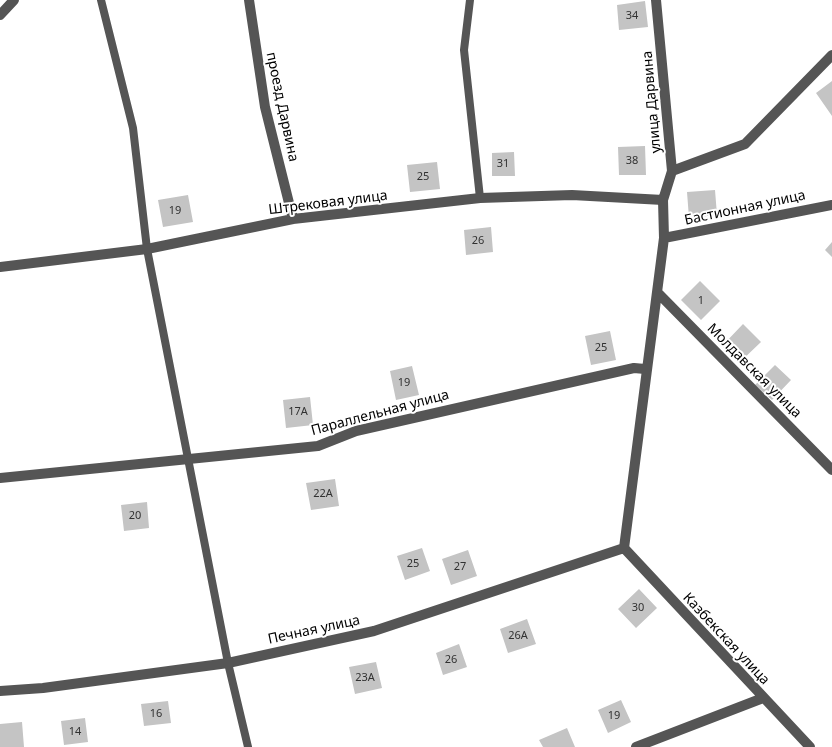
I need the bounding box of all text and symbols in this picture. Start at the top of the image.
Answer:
house number: 34 [626,9,638,23]
street label: улица Дарвина [639,50,665,154]
street label: проезд Дарвина [262,51,302,163]
house number: 38 [626,154,638,168]
house number: 31 [497,157,509,171]
house number: 25 [417,170,429,184]
street label: Штрековая улица [268,187,388,219]
street label: Бастионная улица [683,187,807,229]
house number: 19 [169,204,181,218]
house number: 26 [472,234,484,248]
house number: 1 [698,294,704,308]
street label: Молдавская улица [703,320,805,422]
house number: 25 [595,341,607,355]
house number: 19 [398,376,410,390]
street label: Параллельная улица [309,386,451,440]
house number: 17А [288,405,308,419]
house number: 22А [313,487,333,501]
house number: 20 [129,509,141,523]
house number: 25 [407,557,419,571]
house number: 27 [454,560,466,574]
street label: Казбекская улица [679,589,773,689]
house number: 30 [632,601,644,615]
street label: Печная улица [266,612,362,648]
house number: 26А [508,629,528,643]
house number: 26 [445,653,457,667]
house number: 23А [355,671,375,685]
house number: 16 [150,707,162,721]
house number: 19 [608,709,620,723]
house number: 14 [69,725,81,739]

